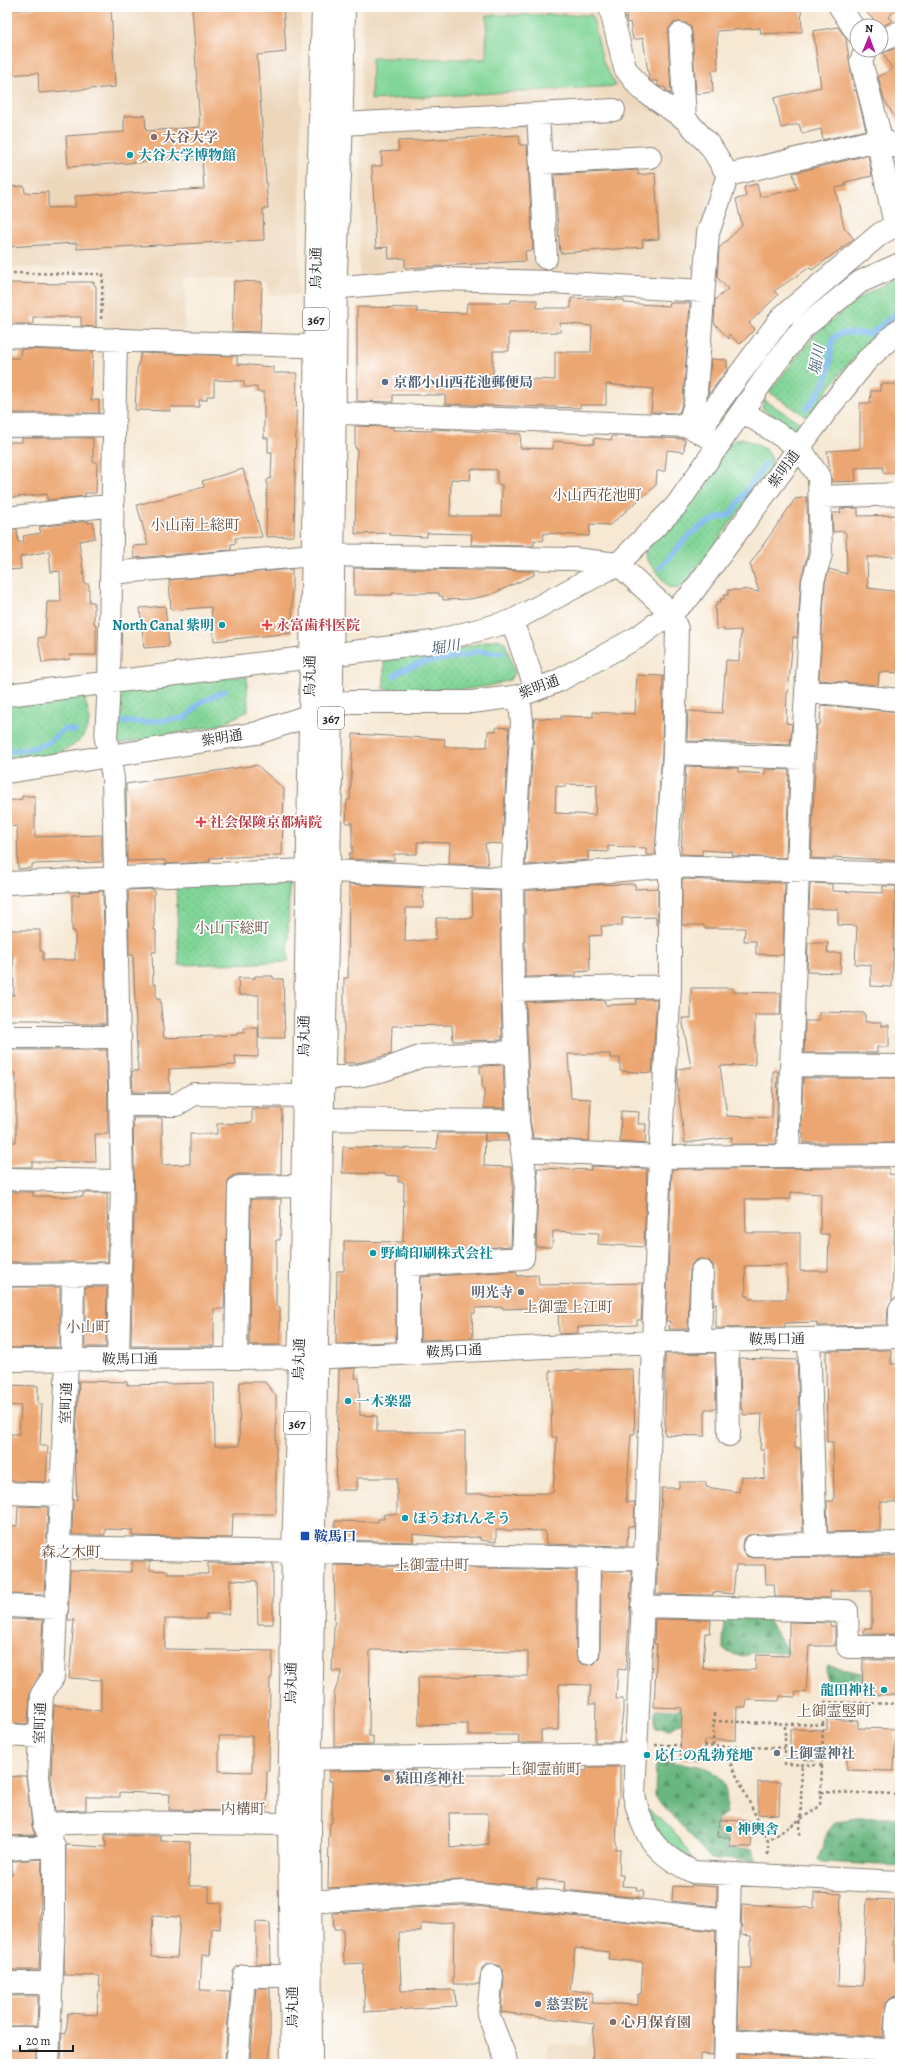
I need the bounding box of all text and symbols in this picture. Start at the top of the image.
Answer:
north arrow [849,18,889,58]
text: N [865,21,873,36]
place label: 大谷大学 [162,128,218,147]
marker: 大谷大学 [149,132,159,142]
place label: 大谷大学博物館 [138,146,236,165]
marker: 大谷大学博物館 [125,150,135,160]
street label: 烏丸通 [306,247,326,289]
road number: 367 [303,308,329,330]
water label: 堀川 [805,342,830,377]
place label: 京都小山西花池郵便局 [393,373,533,392]
marker: 京都小山西花池郵便局 [380,377,390,387]
street label: 紫明通 [764,446,804,492]
district label: 小山西花池町 [552,485,642,505]
district label: 小山南上総町 [150,515,240,535]
place label: North Canal 紫明 [112,616,214,635]
place label: 永富歯科医院 [276,616,360,635]
marker: 永富歯科医院 [261,619,273,631]
marker: North Canal 紫明 [217,620,227,630]
water label: 堀川 [429,634,463,659]
street label: 烏丸通 [300,655,320,697]
street label: 紫明通 [516,671,562,703]
road number: 367 [318,707,344,729]
street label: 紫明通 [200,725,244,751]
place label: 社会保険京都病院 [210,813,322,832]
marker: 社会保険京都病院 [195,816,207,828]
district label: 小山下総町 [194,918,270,938]
street label: 烏丸通 [294,1015,314,1057]
place label: 野崎印刷株式会社 [381,1244,493,1263]
marker: 野崎印刷株式会社 [368,1248,378,1258]
place label: 明光寺 [471,1283,513,1302]
marker: 明光寺 [516,1287,526,1297]
district label: 上御霊上江町 [523,1297,613,1317]
district label: 小山町 [65,1317,111,1337]
street label: 鞍馬口通 [749,1329,805,1349]
street label: 烏丸通 [289,1338,309,1380]
street label: 鞍馬口通 [426,1340,482,1362]
street label: 鞍馬口通 [102,1349,158,1369]
street label: 室町通 [56,1382,76,1424]
place label: 一木楽器 [356,1392,412,1411]
marker: 一木楽器 [343,1396,353,1406]
road number: 367 [284,1412,310,1434]
place label: ほうおれんそう [413,1509,511,1528]
marker: ほうおれんそう [400,1513,410,1523]
place label: 鞍馬口 [314,1527,356,1546]
marker: 鞍馬口 [299,1530,311,1542]
district label: 森之木町 [41,1542,101,1562]
district label: 上御霊中町 [394,1555,470,1575]
street label: 烏丸通 [281,1662,301,1704]
place label: 龍田神社 [820,1681,876,1700]
marker: 龍田神社 [879,1685,889,1695]
district label: 上御霊竪町 [796,1701,872,1721]
street label: 室町通 [30,1702,50,1744]
place label: 上御霊神社 [785,1744,855,1763]
place label: 応仁の乱勃発地 [655,1746,753,1765]
marker: 上御霊神社 [772,1748,782,1758]
marker: 応仁の乱勃発地 [642,1750,652,1760]
district label: 上御霊前町 [506,1759,582,1779]
place label: 猿田彦神社 [395,1769,465,1788]
marker: 猿田彦神社 [382,1773,392,1783]
district label: 内構町 [220,1799,266,1819]
place label: 神輿舎 [737,1820,779,1839]
marker: 神輿舎 [724,1824,734,1834]
street label: 烏丸通 [283,1986,302,2028]
place label: 慈雲院 [546,1995,588,2014]
marker: 慈雲院 [533,1999,543,2009]
place label: 心月保育園 [621,2013,691,2032]
marker: 心月保育園 [608,2017,618,2027]
scale bar [20,2027,73,2053]
text: 20 m [26,2033,50,2049]

